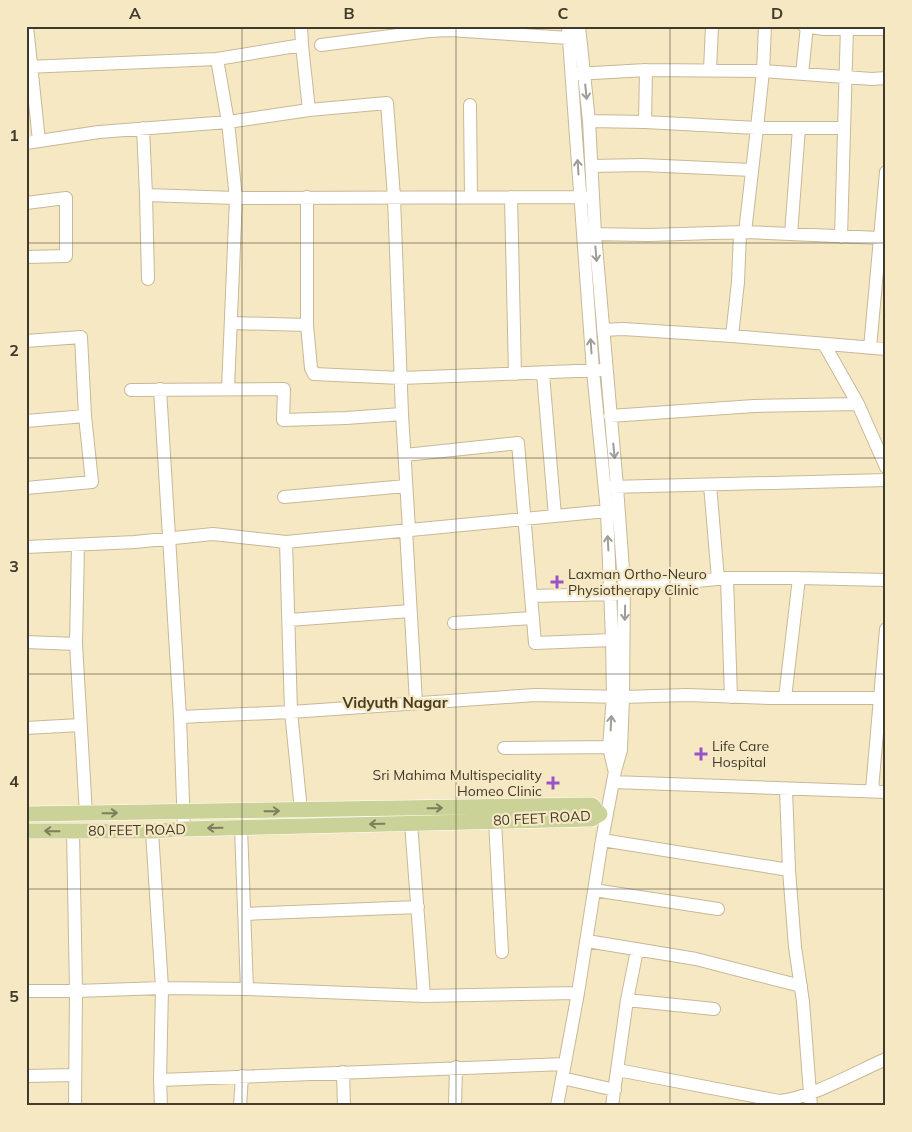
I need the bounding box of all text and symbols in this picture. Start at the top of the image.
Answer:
text: A [129,3,141,23]
text: B [343,3,355,23]
text: C [558,3,569,23]
text: D [771,3,783,23]
one-way arrow [581,84,590,100]
text: 1 [9,125,19,145]
one-way arrow [573,159,582,175]
one-way arrow [592,246,601,262]
one-way arrow [586,339,595,355]
text: 2 [9,340,19,360]
one-way arrow [609,443,619,459]
one-way arrow [604,535,613,551]
text: 3 [9,556,19,576]
place label: Laxman Ortho-Neuro Physiotherapy Clinic [568,565,707,599]
marker: Laxman Ortho-Neuro Physiotherapy Clinic [550,575,564,589]
one-way arrow [620,605,629,621]
district label: Vidyuth Nagar [341,693,448,712]
one-way arrow [606,715,615,731]
place label: Life Care Hospital [712,737,769,771]
marker: Life Care Hospital [694,747,708,761]
place label: Sri Mahima Multispeciality Homeo Clinic [373,766,543,800]
text: 4 [9,771,19,791]
marker: Sri Mahima Multispeciality Homeo Clinic [546,776,560,790]
one-way arrow [426,803,443,813]
one-way arrow [264,806,280,816]
street label: 80 FEET ROAD [493,806,591,830]
one-way arrow [102,808,118,818]
one-way arrow [369,819,386,829]
street label: 80 FEET ROAD [88,820,186,840]
one-way arrow [207,823,224,833]
one-way arrow [45,826,61,836]
text: 5 [9,986,19,1006]

